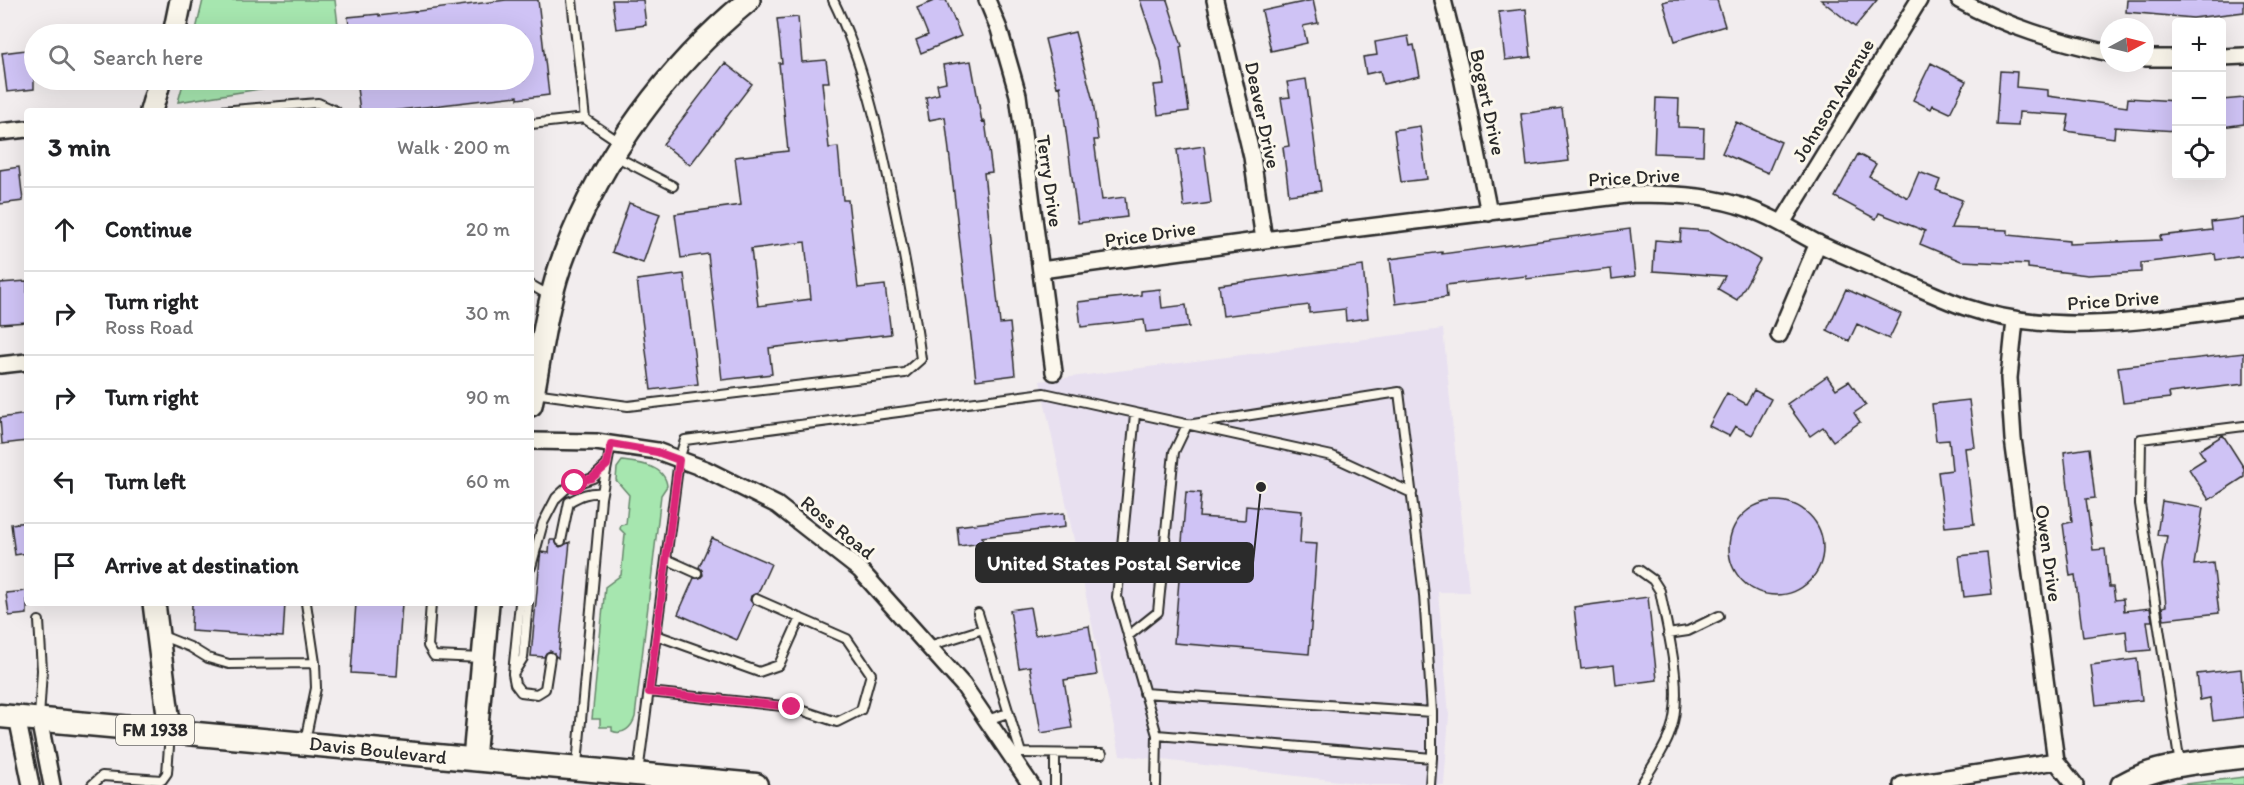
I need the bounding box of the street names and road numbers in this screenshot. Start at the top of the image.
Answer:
street label: Johnson Avenue [1787,34,1879,166]
street label: Bogart Drive [1465,47,1511,157]
street label: Deaver Drive [1240,59,1286,171]
street label: Terry Drive [1032,133,1068,229]
street label: Price Drive [1587,163,1681,191]
street label: Price Drive [1103,216,1197,252]
street label: Price Drive [2066,285,2160,315]
street label: Ross Road [796,490,880,564]
street label: Owen Drive [2030,503,2068,603]
road number: FM 1938 [116,715,194,745]
street label: Davis Boulevard [308,731,448,769]

